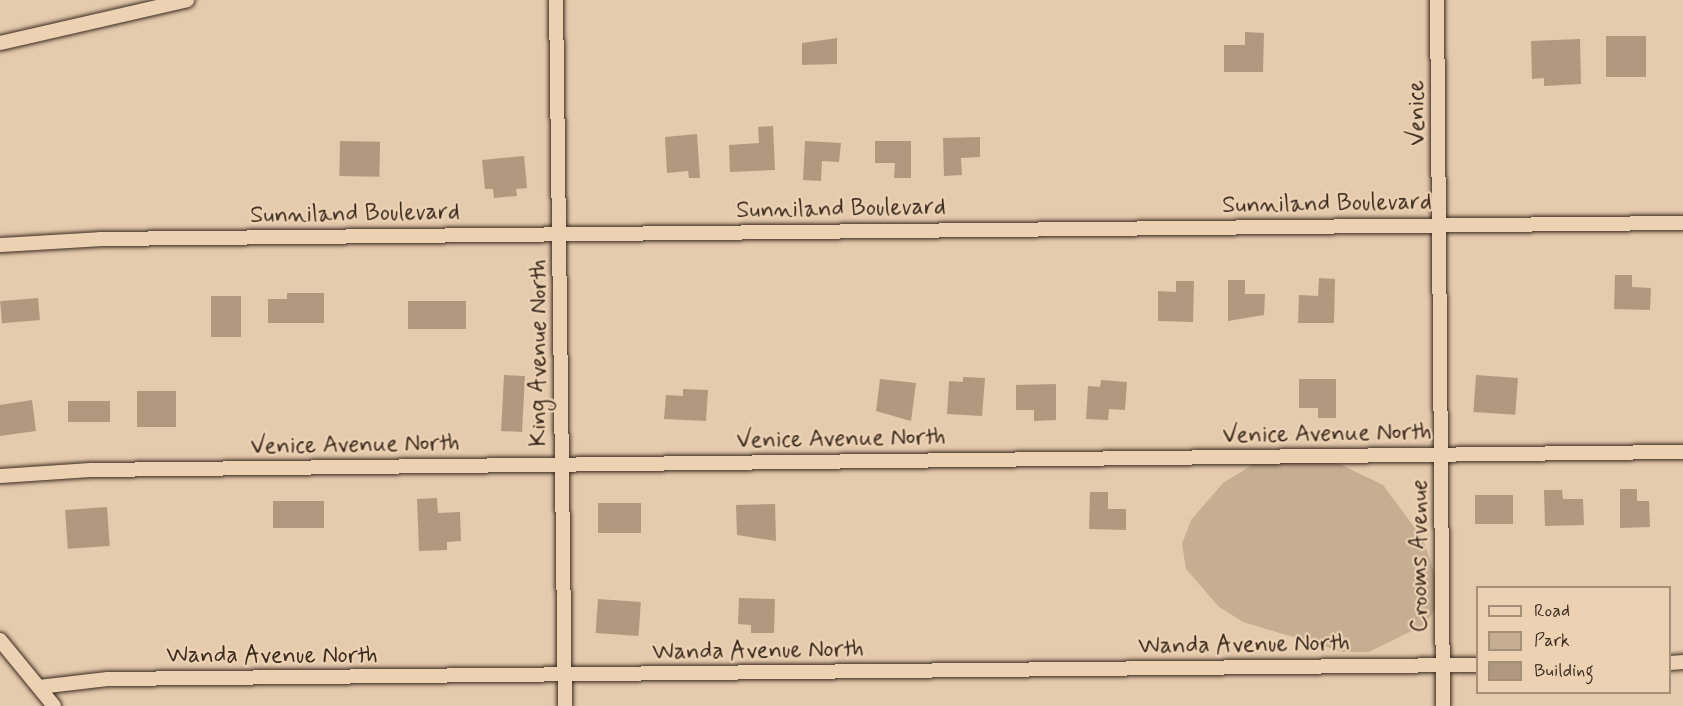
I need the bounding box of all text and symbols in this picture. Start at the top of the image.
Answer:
street label: Venice [1402,80,1432,146]
street label: Sunniland Boulevard [1222,188,1432,220]
street label: Sunniland Boulevard [736,193,946,225]
street label: Sunniland Boulevard [250,198,460,230]
street label: King Avenue North [525,257,553,449]
street label: Venice Avenue North [1222,418,1432,450]
street label: Venice Avenue North [736,423,946,455]
street label: Venice Avenue North [250,429,460,461]
street label: Crooms Avenue [1406,477,1434,635]
legend [1476,586,1671,694]
text: Road [1534,599,1570,623]
street label: Wanda Avenue North [1136,629,1352,661]
text: Park [1534,629,1570,653]
street label: Wanda Avenue North [650,635,866,667]
street label: Wanda Avenue North [164,642,380,670]
text: Building [1534,659,1594,683]

